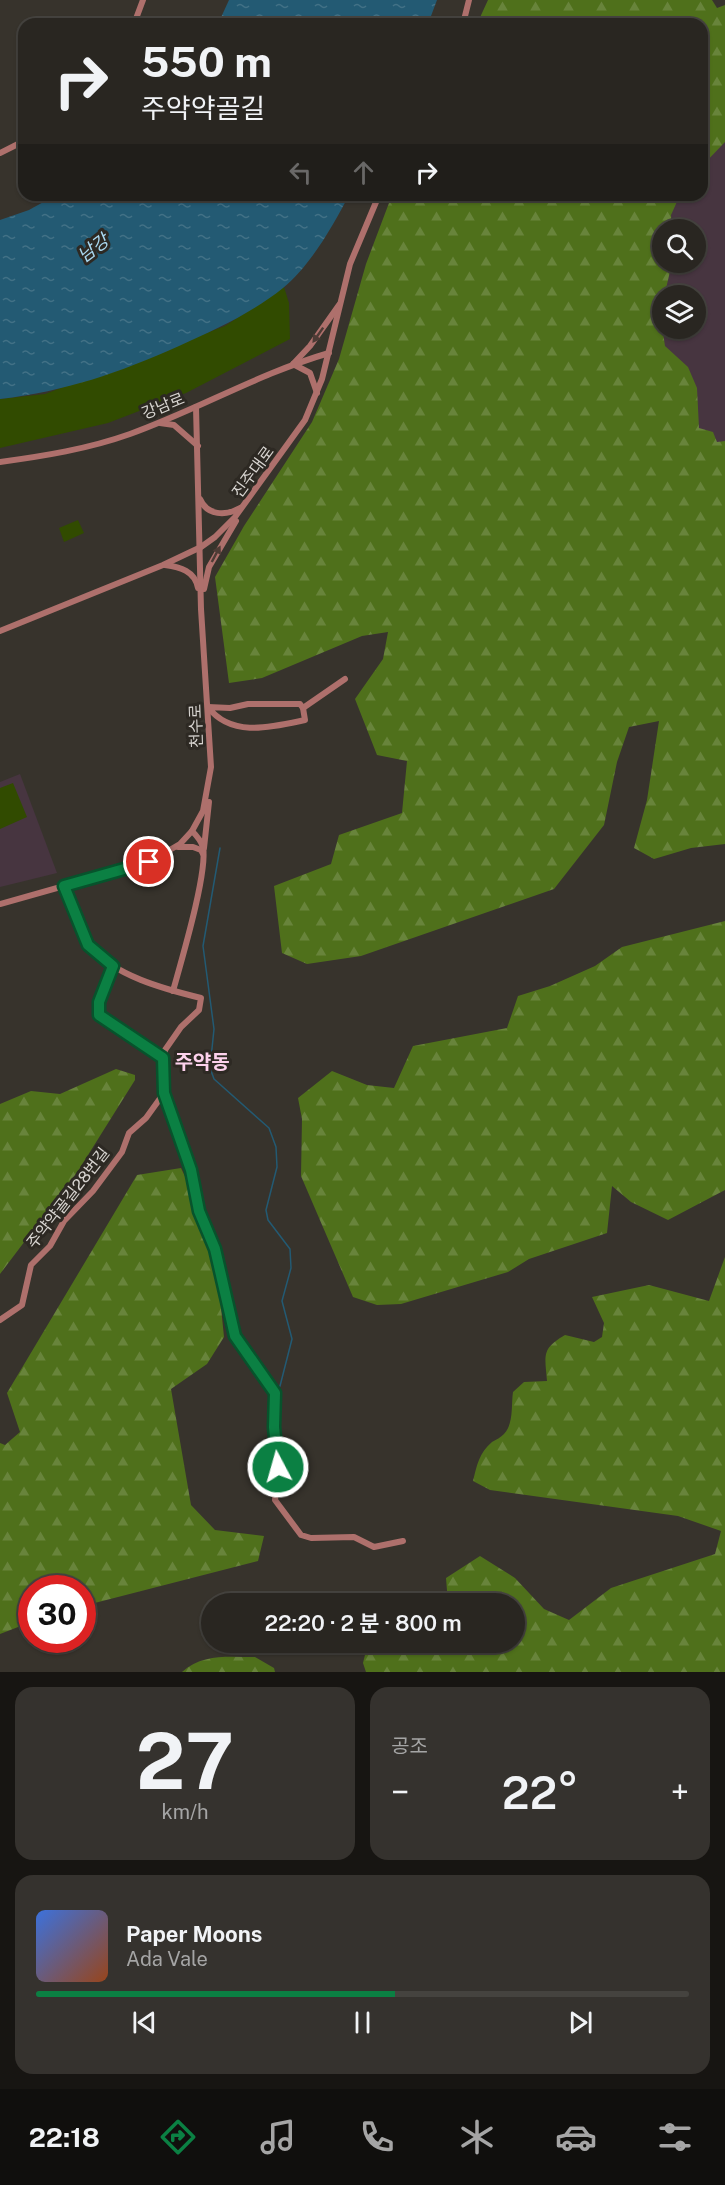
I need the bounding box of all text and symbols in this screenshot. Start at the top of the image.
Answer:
text: 550 m [141,37,272,86]
icon: right [42,42,120,120]
text: 주약약골길 [141,92,265,124]
icon: left [284,156,317,189]
icon: ahead [347,156,380,189]
icon: right [410,156,443,189]
map controls [652,219,706,339]
button: search [652,219,706,273]
water label: 남강 [73,228,114,266]
button: layers [652,285,706,339]
one-way arrow [313,327,325,342]
street label: 강남로 [139,389,187,423]
street label: 진주대로 [228,442,278,501]
one-way arrow [211,545,221,562]
street label: 천수로 [186,703,206,748]
pin [123,836,174,887]
icon: arrive [132,845,165,878]
district label: 주약동 [174,1050,230,1074]
street label: 주약약골길28번길 [23,1144,113,1252]
position arrow [246,1435,310,1499]
speed limit sign: 30 [18,1575,96,1653]
text: 22:20 · 2 분 · 800 m [264,1610,462,1636]
text: 27 [136,1715,234,1807]
text: 공조 [391,1734,428,1758]
text: 22° [502,1766,578,1819]
text: − [391,1773,409,1811]
text: + [671,1773,689,1811]
text: km/h [161,1800,209,1824]
text: Paper Moons [126,1921,262,1947]
text: Ada Vale [126,1947,208,1971]
icon: previous [128,2006,161,2039]
icon: pause [346,2006,379,2039]
icon: next [564,2006,597,2039]
icon: directions [157,2116,199,2158]
icon: music [257,2116,299,2158]
icon: phone [356,2116,398,2158]
icon: climate [456,2116,498,2158]
icon: car [555,2116,597,2158]
icon: filters [654,2116,696,2158]
text: 22:18 [29,2121,100,2153]

